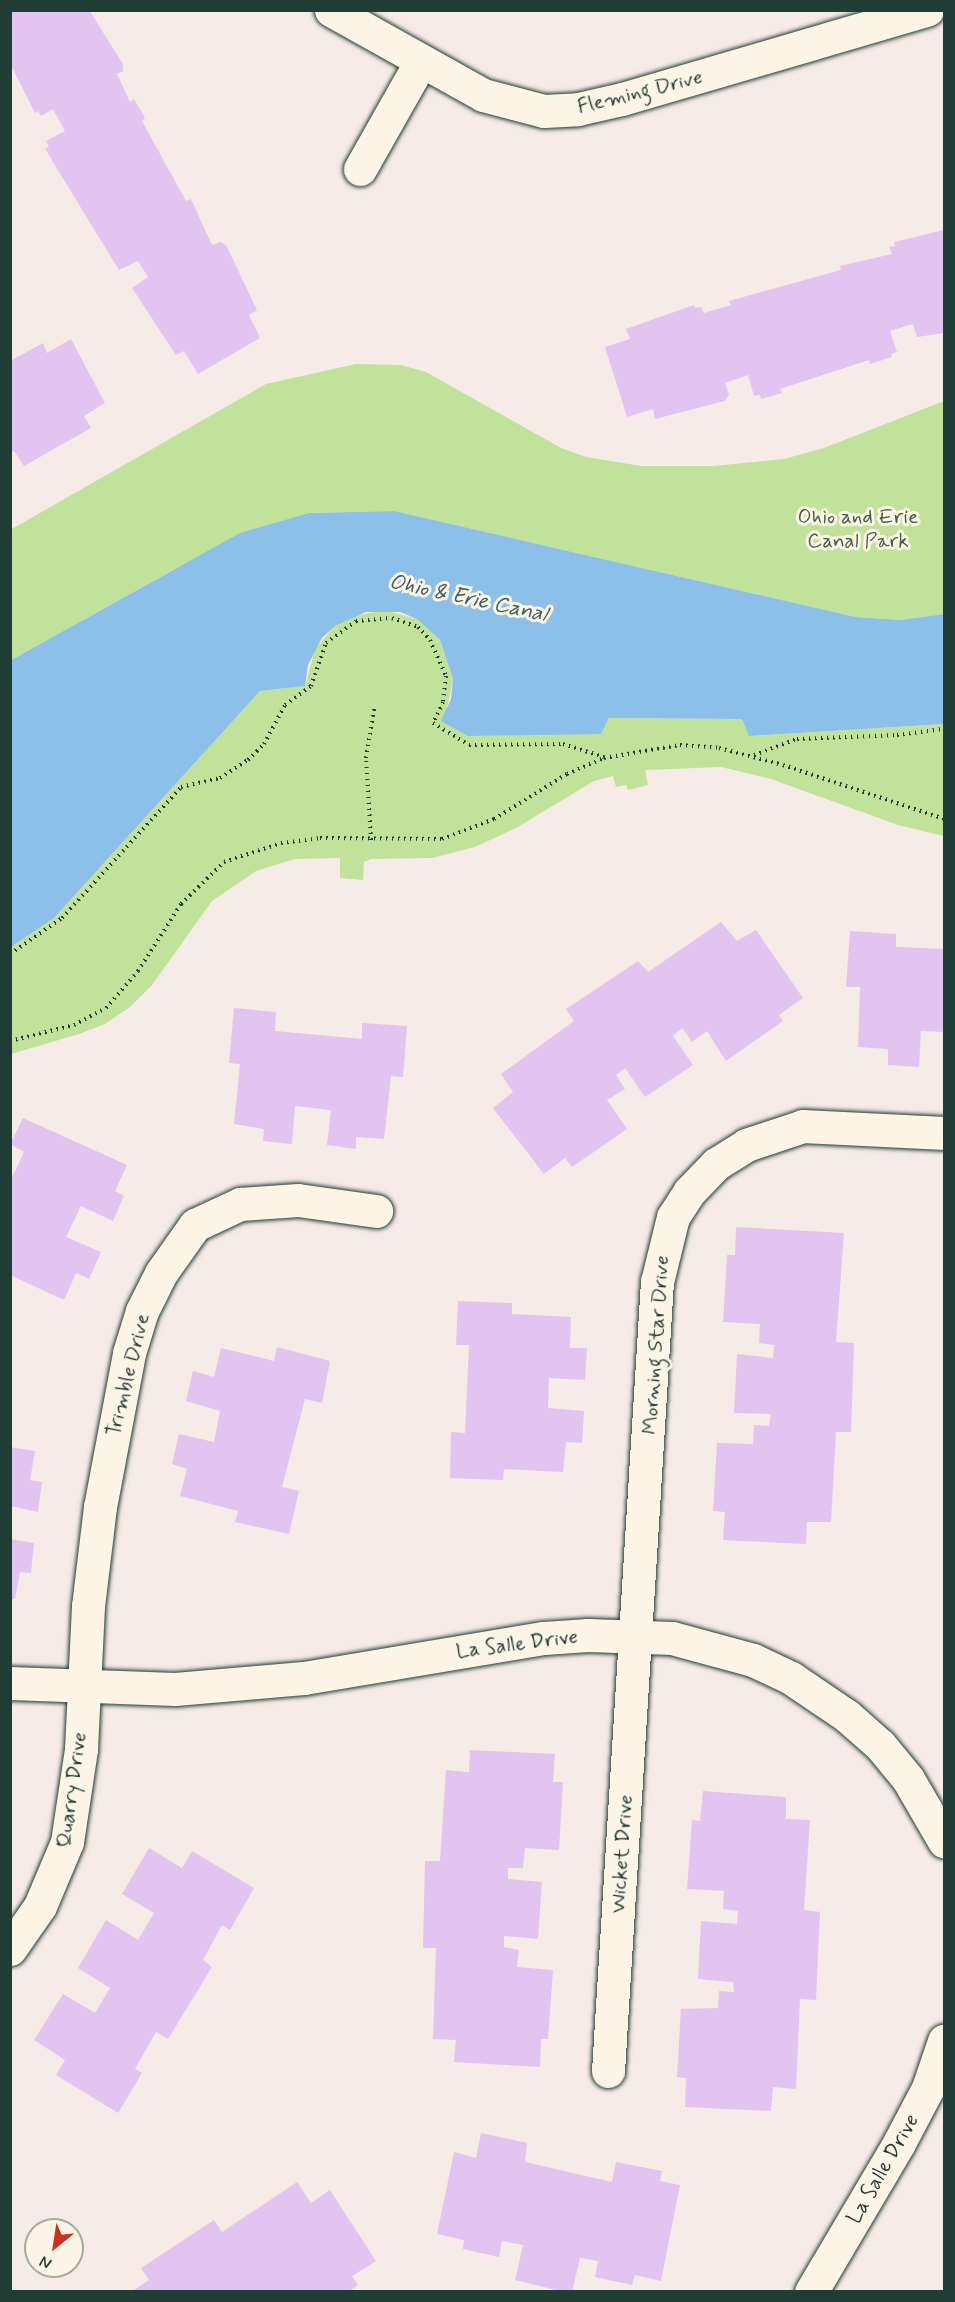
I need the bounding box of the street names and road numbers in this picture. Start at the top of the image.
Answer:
street label: Fleming Drive [576,64,704,120]
street label: Morning Star Drive [637,1257,675,1433]
street label: Trimble Drive [101,1312,155,1438]
street label: La Salle Drive [454,1624,580,1664]
street label: Quarry Drive [51,1731,93,1849]
street label: Wicket Drive [605,1794,639,1914]
street label: La Salle Drive [841,2109,925,2229]

